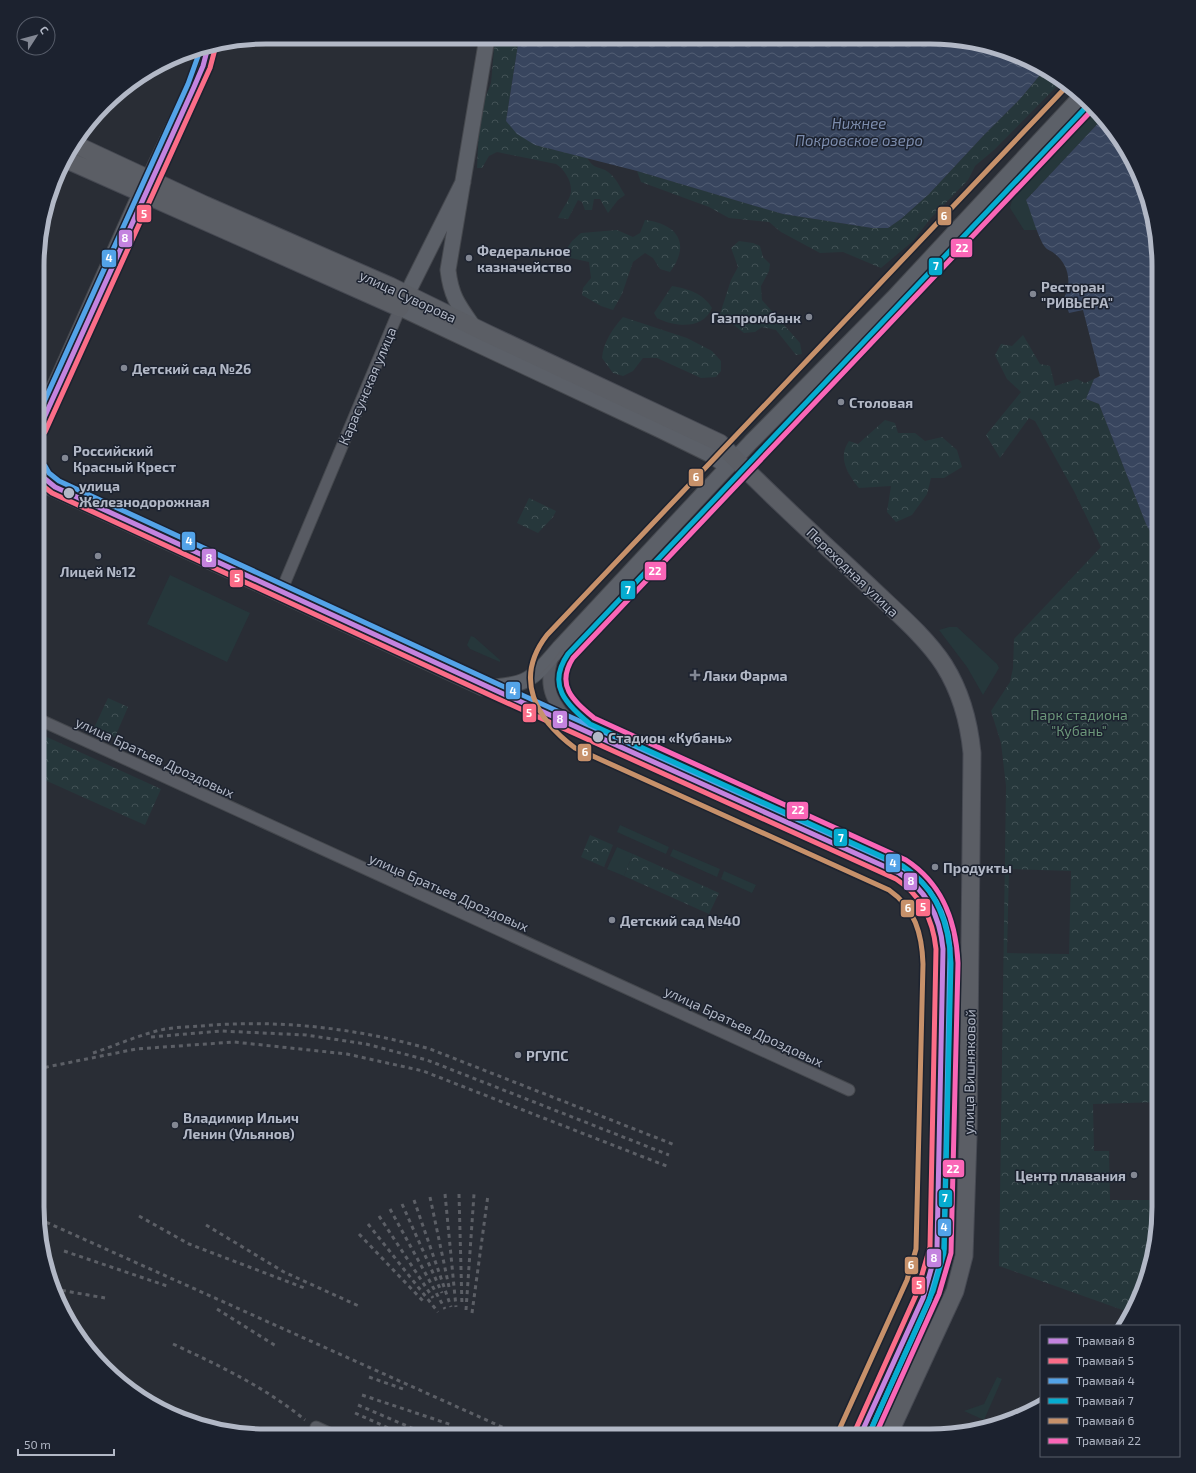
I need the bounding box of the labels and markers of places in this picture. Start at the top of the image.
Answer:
place label: Федеральное казначейство [477,242,572,275]
marker: Федеральное казначейство [464,253,474,263]
place label: Ресторан "РИВЬЕРА" [1041,278,1113,311]
marker: Ресторан "РИВЬЕРА" [1028,289,1038,299]
place label: Газпромбанк [711,309,801,326]
marker: Газпромбанк [804,312,814,322]
place label: Детский сад №26 [132,360,251,377]
marker: Детский сад №26 [119,363,129,373]
place label: Столовая [849,394,913,411]
marker: Столовая [836,397,846,407]
place label: Российский Красный Крест [73,442,176,475]
marker: Российский Красный Крест [60,453,70,463]
place label: улица Железнодорожная [79,477,210,510]
marker: улица Железнодорожная [62,486,76,500]
marker: Лицей №12 [93,551,103,561]
place label: Лицей №12 [60,563,136,580]
place label: Лаки Фарма [703,667,787,684]
marker: Лаки Фарма [690,670,700,680]
place label: Стадион «Кубань» [608,729,732,746]
marker: Стадион «Кубань» [591,730,605,744]
place label: Продукты [943,859,1012,876]
marker: Продукты [930,862,940,872]
place label: Детский сад №40 [620,912,741,929]
marker: Детский сад №40 [607,915,617,925]
place label: РГУПС [526,1047,568,1064]
marker: РГУПС [513,1050,523,1060]
place label: Владимир Ильич Ленин (Ульянов) [183,1109,299,1142]
marker: Владимир Ильич Ленин (Ульянов) [170,1120,180,1130]
place label: Центр плавания [1015,1167,1126,1184]
marker: Центр плавания [1129,1170,1139,1180]

